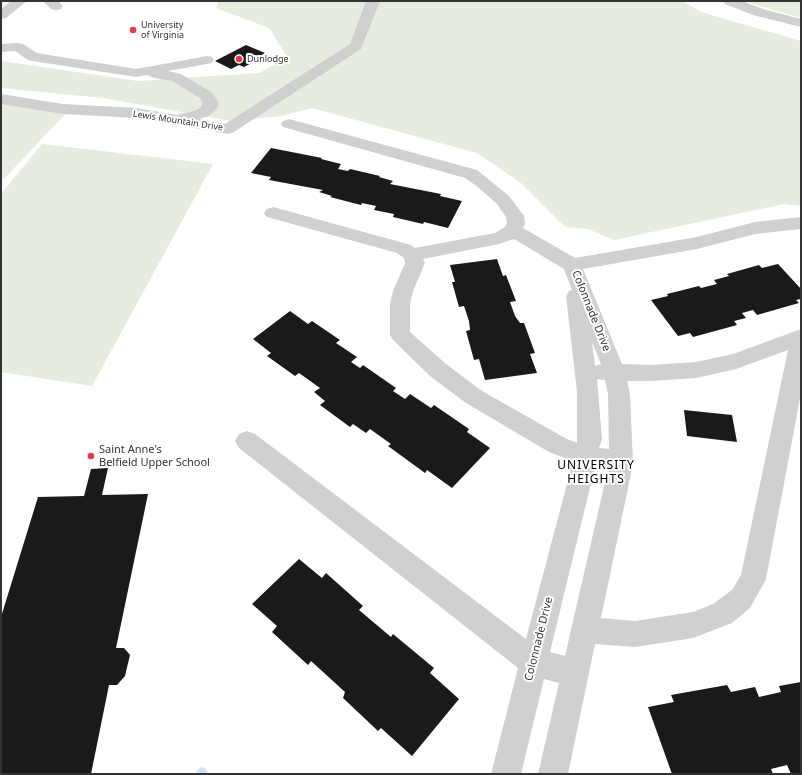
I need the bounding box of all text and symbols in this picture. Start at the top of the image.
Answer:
place label: University of Virginia [141,20,184,41]
marker: University of Virginia [128,25,138,35]
marker: Dunlodge [234,54,244,64]
place label: Dunlodge [247,54,289,64]
street label: Lewis Mountain Drive [132,109,224,133]
street label: Colonnade Drive [569,269,613,353]
place label: Saint Anne's Belfield Upper School [99,443,210,469]
marker: Saint Anne's Belfield Upper School [86,451,96,461]
district label: UNIVERSITY HEIGHTS [557,459,635,487]
street label: Colonnade Drive [522,596,556,682]

